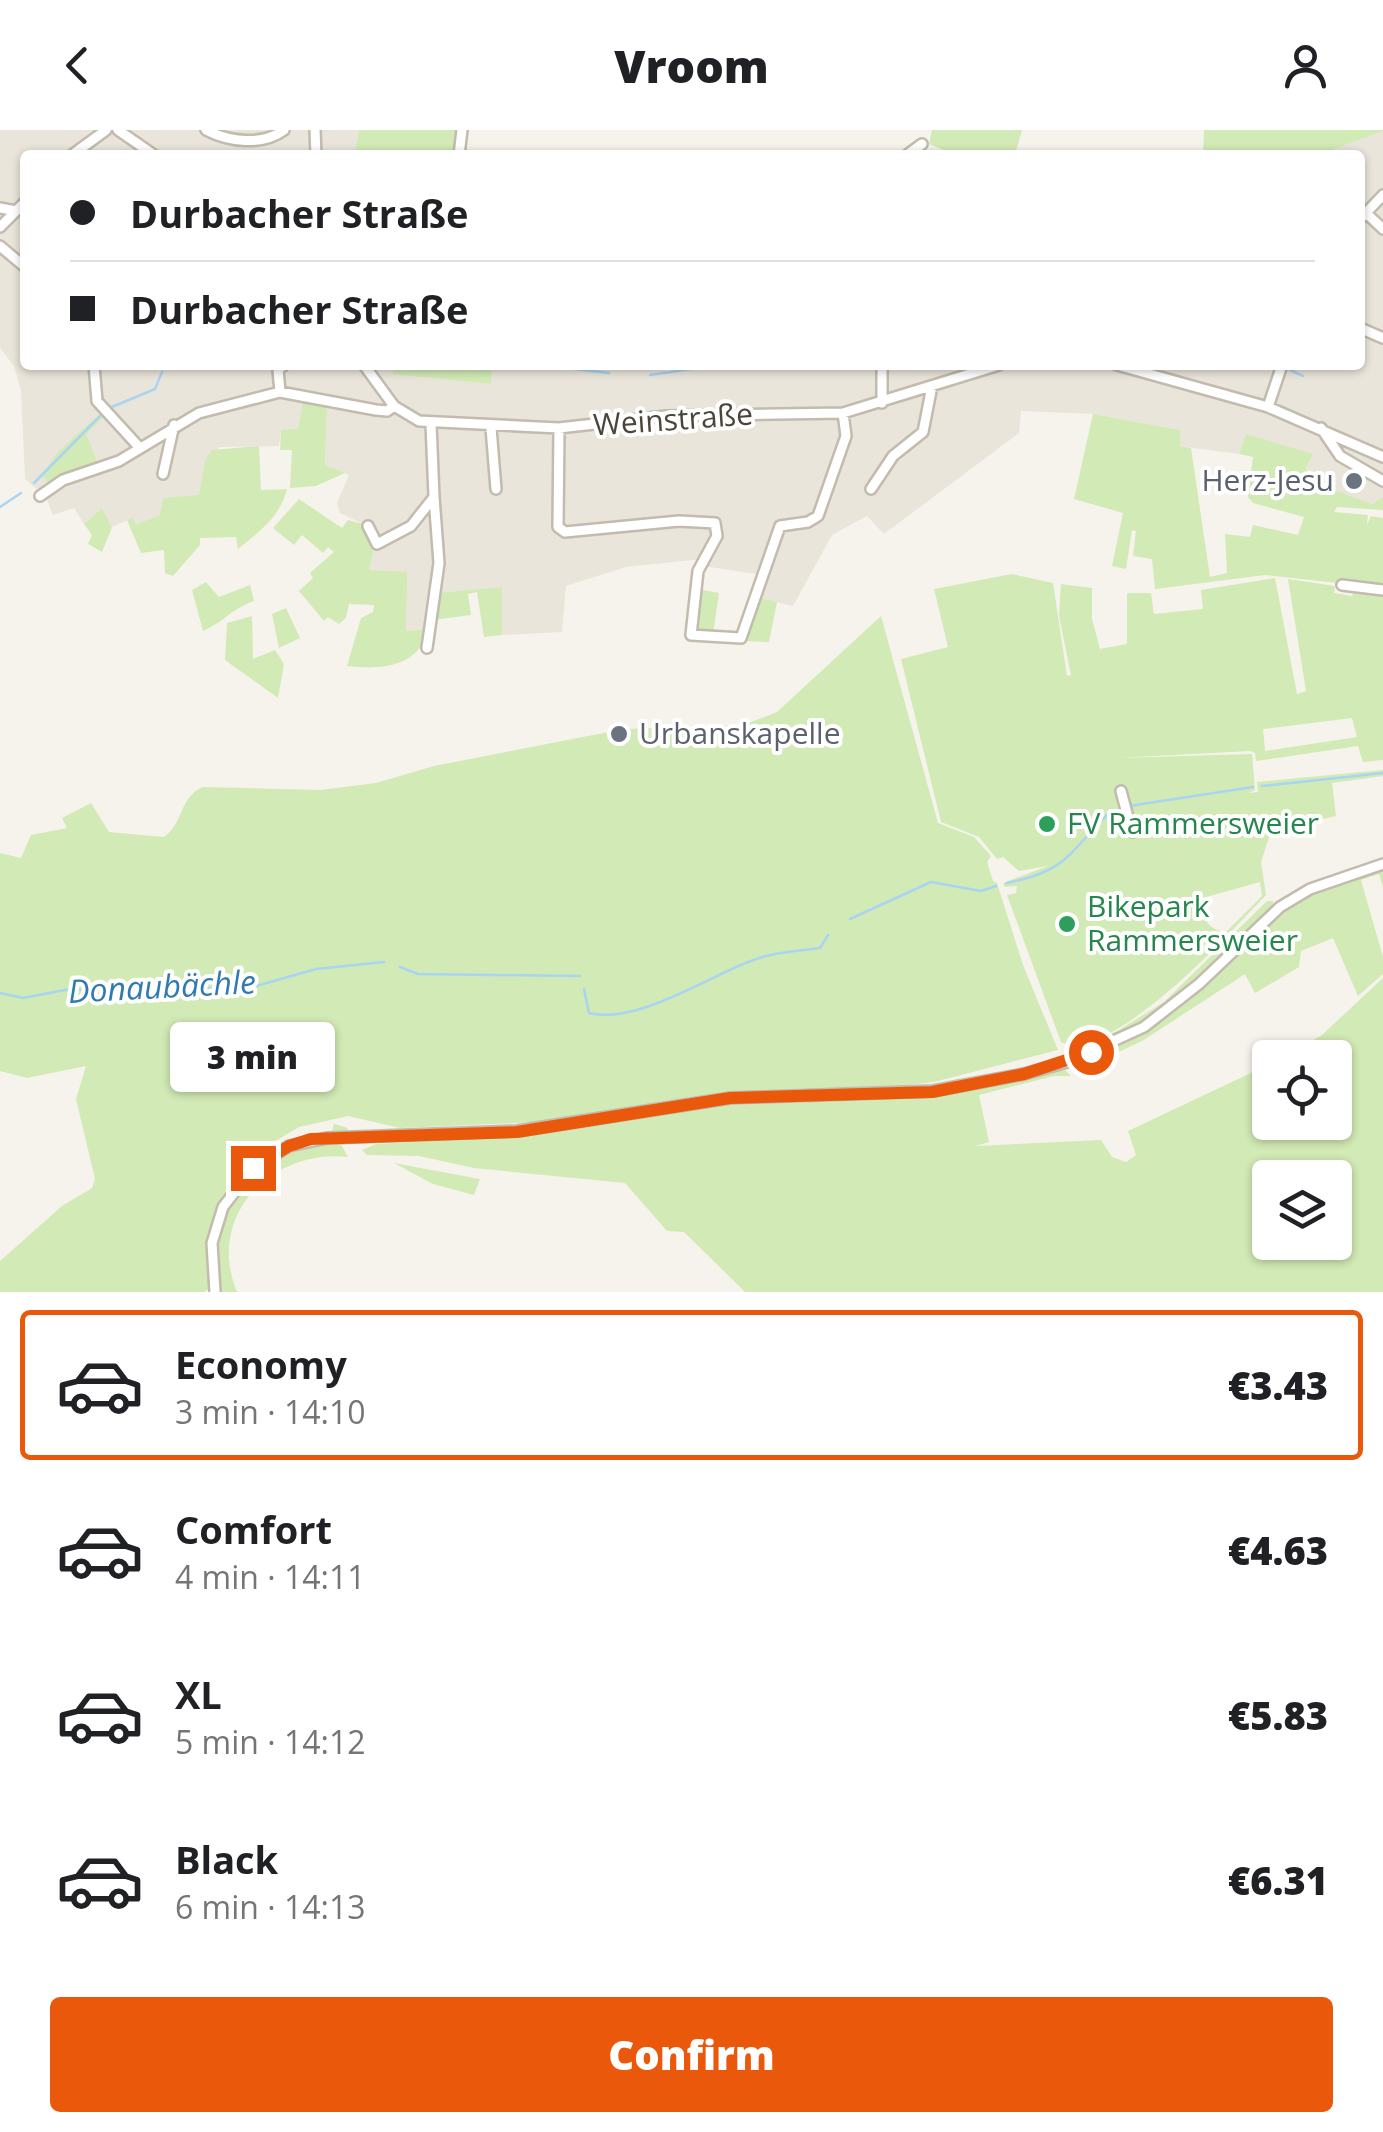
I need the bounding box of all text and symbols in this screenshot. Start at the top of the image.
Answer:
text: Vroom [614,35,769,96]
icon: back [50,38,105,93]
icon: person [1278,38,1333,93]
text: Durbacher Straße [130,187,469,239]
text: Durbacher Straße [130,283,469,335]
street label: Weinstraße [592,392,754,445]
place label: Herz-Jesu [1201,459,1334,500]
marker: Herz-Jesu [1343,470,1365,492]
place label: Urbanskapelle [639,712,840,753]
marker: Urbanskapelle [608,723,630,745]
place label: FV Rammersweier [1067,802,1319,843]
marker: FV Rammersweier [1036,813,1058,835]
place label: Bikepark Rammersweier [1087,885,1298,960]
marker: Bikepark Rammersweier [1056,913,1078,935]
water label: Donaubächle [67,959,257,1012]
callout: 3 min [170,1023,336,1093]
route start [1069,1030,1114,1075]
text: 3 min [207,1035,298,1078]
map controls [1252,1040,1352,1260]
button: locate [1252,1040,1352,1140]
route end [231,1146,276,1191]
button: layers [1252,1160,1352,1260]
text: Economy [175,1338,347,1390]
icon: car [55,1340,145,1430]
text: €3.43 [1228,1359,1328,1411]
text: 3 min · 14:10 [175,1390,366,1433]
text: Comfort [175,1503,332,1555]
icon: car [55,1505,145,1595]
text: €4.63 [1228,1524,1328,1576]
text: 4 min · 14:11 [175,1555,366,1598]
text: XL [175,1668,222,1720]
icon: car [55,1670,145,1760]
text: €5.83 [1228,1689,1328,1741]
text: 5 min · 14:12 [175,1720,366,1763]
text: Black [175,1833,278,1885]
icon: car [55,1835,145,1925]
text: €6.31 [1228,1854,1328,1906]
text: 6 min · 14:13 [175,1885,366,1928]
button: Confirm [50,1997,1333,2112]

